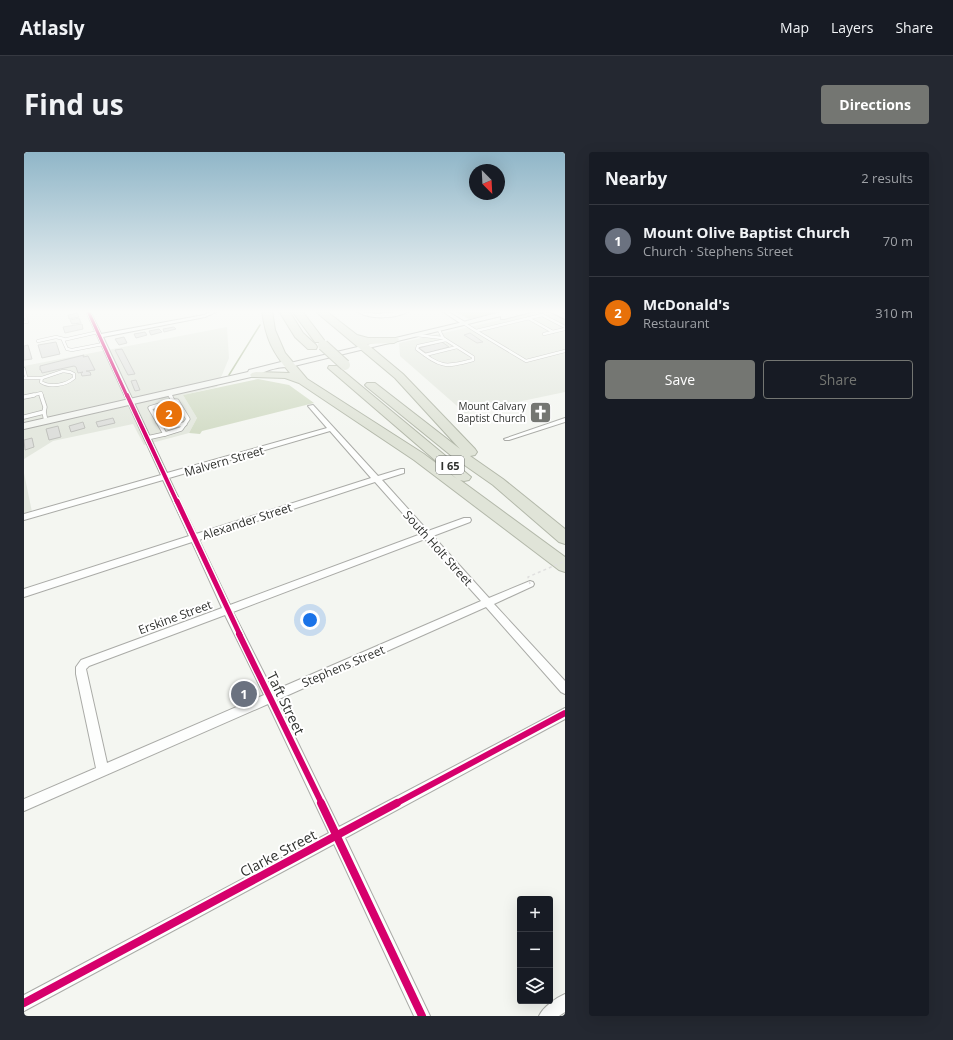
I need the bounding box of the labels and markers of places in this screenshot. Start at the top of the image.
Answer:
pin: 2 [156,399,182,429]
place label: Mount Calvary Baptist Church [457,399,527,425]
church icon: Mount Calvary Baptist Church [528,399,554,425]
pin: 1 [231,679,257,709]

